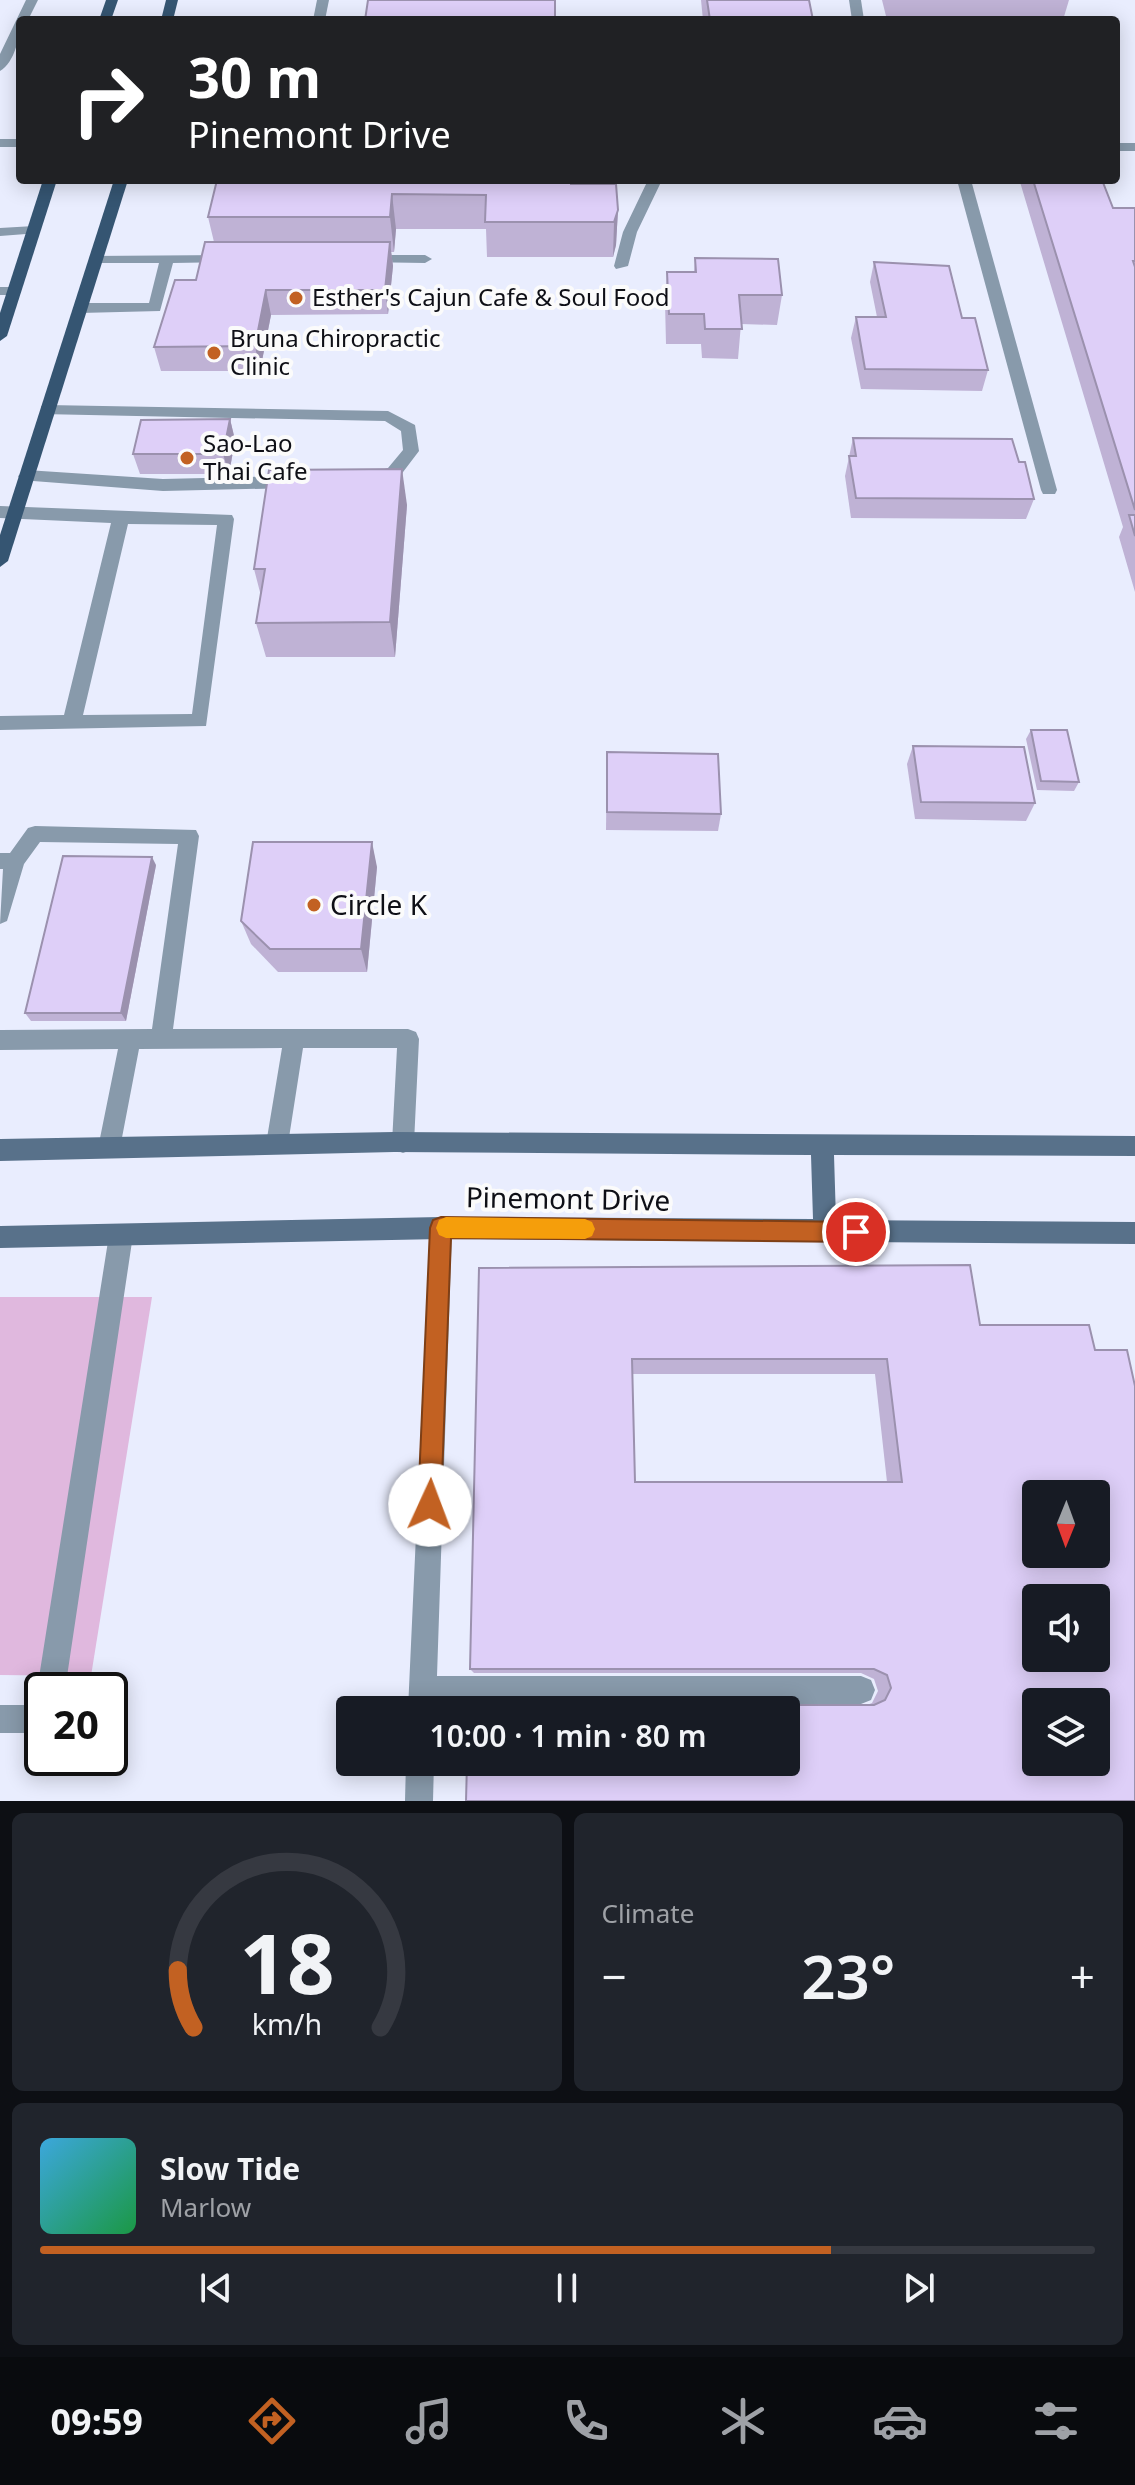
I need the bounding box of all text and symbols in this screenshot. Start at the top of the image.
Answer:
text: 30 m [188,38,321,114]
icon: right [56,48,160,152]
text: Pinemont Drive [188,110,451,159]
place label: Esther's Cajun Cafe & Soul Food [312,280,670,313]
marker: Esther's Cajun Cafe & Soul Food [287,289,305,307]
place label: Bruna Chiropractic Clinic [230,321,441,382]
marker: Bruna Chiropractic Clinic [205,344,223,362]
place label: Sao-Lao Thai Cafe [203,426,308,487]
marker: Sao-Lao Thai Cafe [178,449,196,467]
place label: Circle K [330,885,428,923]
marker: Circle K [305,896,323,914]
street label: Pinemont Drive [466,1177,670,1219]
pin [822,1198,890,1266]
icon: arrive [834,1210,878,1254]
position arrow [388,1463,472,1547]
north arrow [1022,1480,1110,1568]
map controls [1022,1480,1110,1776]
button: sound [1022,1584,1110,1672]
speed limit sign: 20 [24,1672,128,1776]
button: layers [1022,1688,1110,1776]
text: 10:00 · 1 min · 80 m [430,1715,707,1756]
text: Climate [602,1895,694,1931]
text: 18 [239,1905,334,2018]
text: 23° [801,1935,895,2017]
text: − [602,1946,627,2006]
text: + [1070,1946,1095,2006]
text: km/h [252,2004,322,2043]
text: Slow Tide [160,2148,300,2189]
text: Marlow [160,2189,251,2225]
icon: previous [194,2266,238,2310]
icon: pause [545,2266,589,2310]
icon: next [897,2266,941,2310]
icon: directions [244,2393,300,2449]
icon: music [401,2393,457,2449]
icon: phone [558,2393,614,2449]
icon: climate [715,2393,771,2449]
icon: car [872,2393,928,2449]
icon: filters [1028,2393,1084,2449]
text: 09:59 [50,2397,143,2446]

